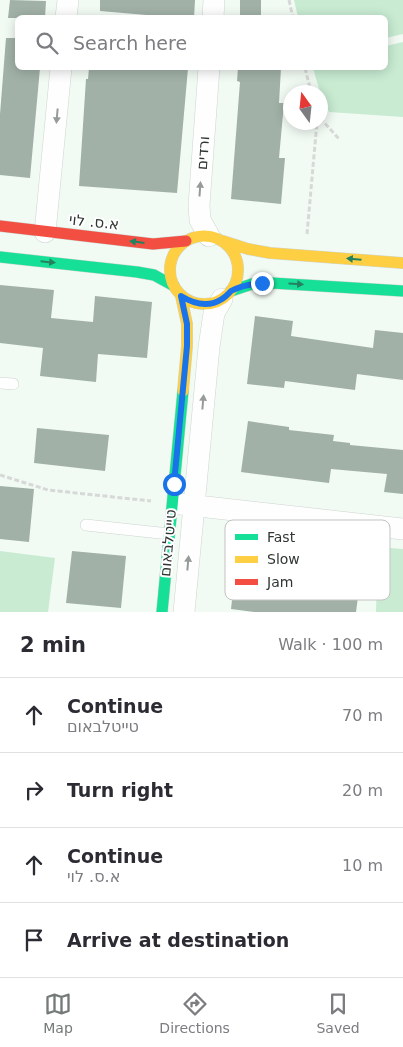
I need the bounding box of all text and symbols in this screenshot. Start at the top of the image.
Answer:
search box [15,15,388,70]
icon: search [33,29,61,57]
text: Search here [73,32,187,54]
north arrow [283,85,328,130]
one-way arrow [52,108,60,124]
street label: ורדים [193,135,213,171]
one-way arrow [197,181,205,197]
street label: א.ס. לוי [68,210,120,234]
one-way arrow [129,238,145,246]
one-way arrow [346,254,362,262]
one-way arrow [41,258,57,266]
route end [251,272,274,295]
one-way arrow [288,280,304,288]
one-way arrow [200,393,208,409]
route start [163,473,186,496]
street label: טייטלבאום [156,509,180,577]
legend [225,520,390,600]
text: Fast [267,529,296,545]
text: Slow [267,551,300,567]
one-way arrow [184,555,192,571]
text: Jam [266,574,293,590]
text: 2 min [20,633,86,657]
text: Walk · 100 m [278,635,383,654]
text: Continue [67,695,163,717]
icon: ahead [20,701,48,729]
text: 70 m [342,706,383,725]
text: טייטלבאום [67,717,139,736]
icon: right [20,776,48,804]
text: Turn right [67,779,173,801]
text: 20 m [342,781,383,800]
text: Continue [67,845,163,867]
icon: ahead [20,851,48,879]
text: 10 m [342,856,383,875]
text: א.ס. לוי [67,867,120,886]
icon: arrive [20,926,48,954]
text: Arrive at destination [67,929,289,951]
tab: Map [43,990,73,1036]
tab: Directions [159,990,230,1036]
tab: Saved [316,990,360,1036]

